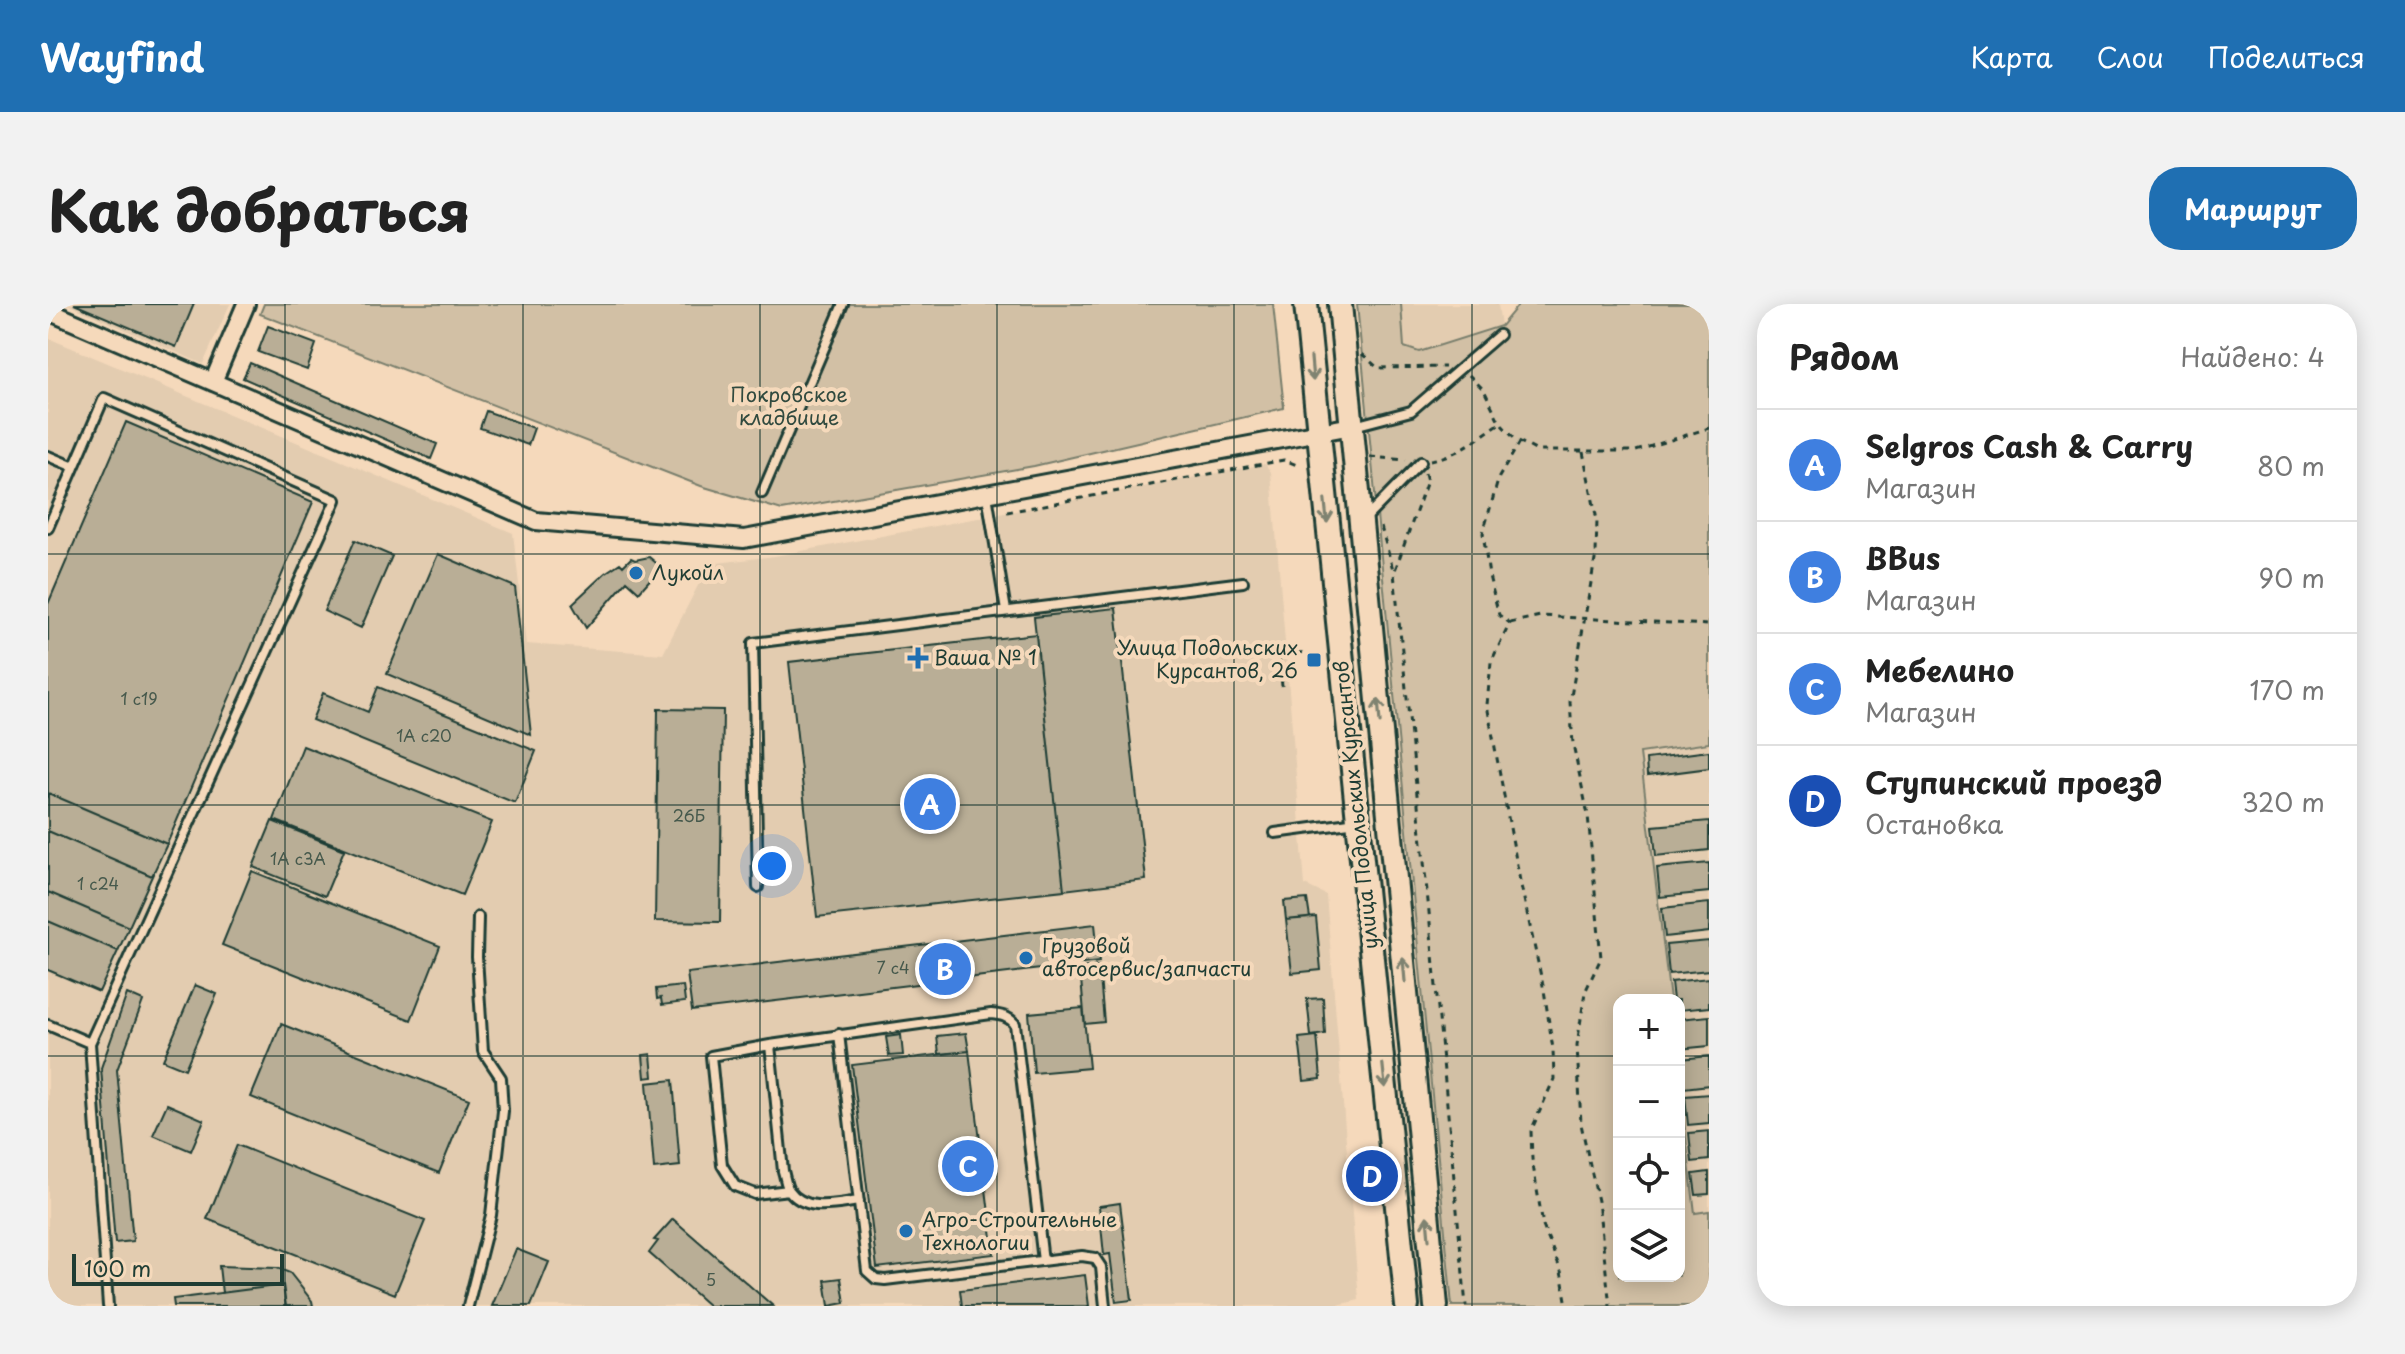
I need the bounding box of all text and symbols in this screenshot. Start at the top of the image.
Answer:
text: Wayfind [40,28,204,85]
text: Карта [1970,35,2053,78]
text: Слои [2097,35,2164,78]
text: Поделиться [2208,35,2365,78]
text: Как добраться [48,166,471,251]
button: Маршрут [2149,167,2357,250]
text: Рядом [1789,330,1900,382]
text: Найдено: 4 [2180,337,2325,376]
one-way arrow [1304,355,1319,382]
park label: Покровское кладбище [730,379,848,432]
text: Selgros Cash & Carry [1865,423,2193,468]
text: A [1805,446,1825,485]
text: 80 m [2257,446,2325,485]
text: Магазин [1865,468,1976,507]
one-way arrow [1318,497,1333,524]
text: BBus [1865,535,1940,580]
place label: Лукойл [652,557,724,587]
text: B [1806,558,1824,597]
text: 90 m [2258,558,2325,597]
marker: Лукойл [627,564,645,582]
text: Магазин [1865,580,1976,619]
place label: Улица Подольских Курсантов, 26 [1117,632,1298,685]
place label: Ваша № 1 [934,642,1037,672]
text: Мебелино [1865,647,2014,692]
marker: Ваша № 1 [909,649,927,667]
marker: Улица Подольских Курсантов, 26 [1305,651,1323,669]
street label: улица Подольских Курсантов [1325,659,1385,951]
text: C [1805,670,1825,709]
text: 170 m [2250,670,2325,709]
house number: 1 с19 [120,686,158,710]
text: Магазин [1865,692,1976,731]
one-way arrow [1371,698,1386,725]
house number: 1А с20 [396,723,452,747]
text: Ступинский проезд [1865,759,2162,804]
pin: A [904,774,956,834]
text: D [1805,782,1825,821]
text: 320 m [2241,782,2325,821]
house number: 26Б [673,803,705,827]
text: Остановка [1865,804,2003,843]
house number: 1А с3А [270,846,326,870]
your location [752,846,792,886]
house number: 1 с24 [77,871,119,895]
place label: Грузовой автосервис/запчасти [1042,930,1251,983]
pin: B [919,939,971,999]
marker: Грузовой автосервис/запчасти [1017,949,1035,967]
house number: 7 с4 [876,955,910,979]
one-way arrow [1396,957,1411,983]
map controls [1613,994,1685,1282]
button: + [1613,994,1685,1066]
one-way arrow [1377,1062,1392,1089]
button: − [1613,1066,1685,1138]
pin: C [942,1136,994,1196]
button: locate [1613,1138,1685,1210]
pin: D [1346,1146,1398,1206]
place label: Агро-Строительные Технологии [922,1204,1117,1257]
button: layers [1613,1210,1685,1282]
one-way arrow [1421,1215,1436,1242]
marker: Агро-Строительные Технологии [897,1222,915,1240]
scale bar [72,1250,284,1286]
text: 100 m [84,1251,151,1284]
house number: 5 [706,1267,716,1291]

